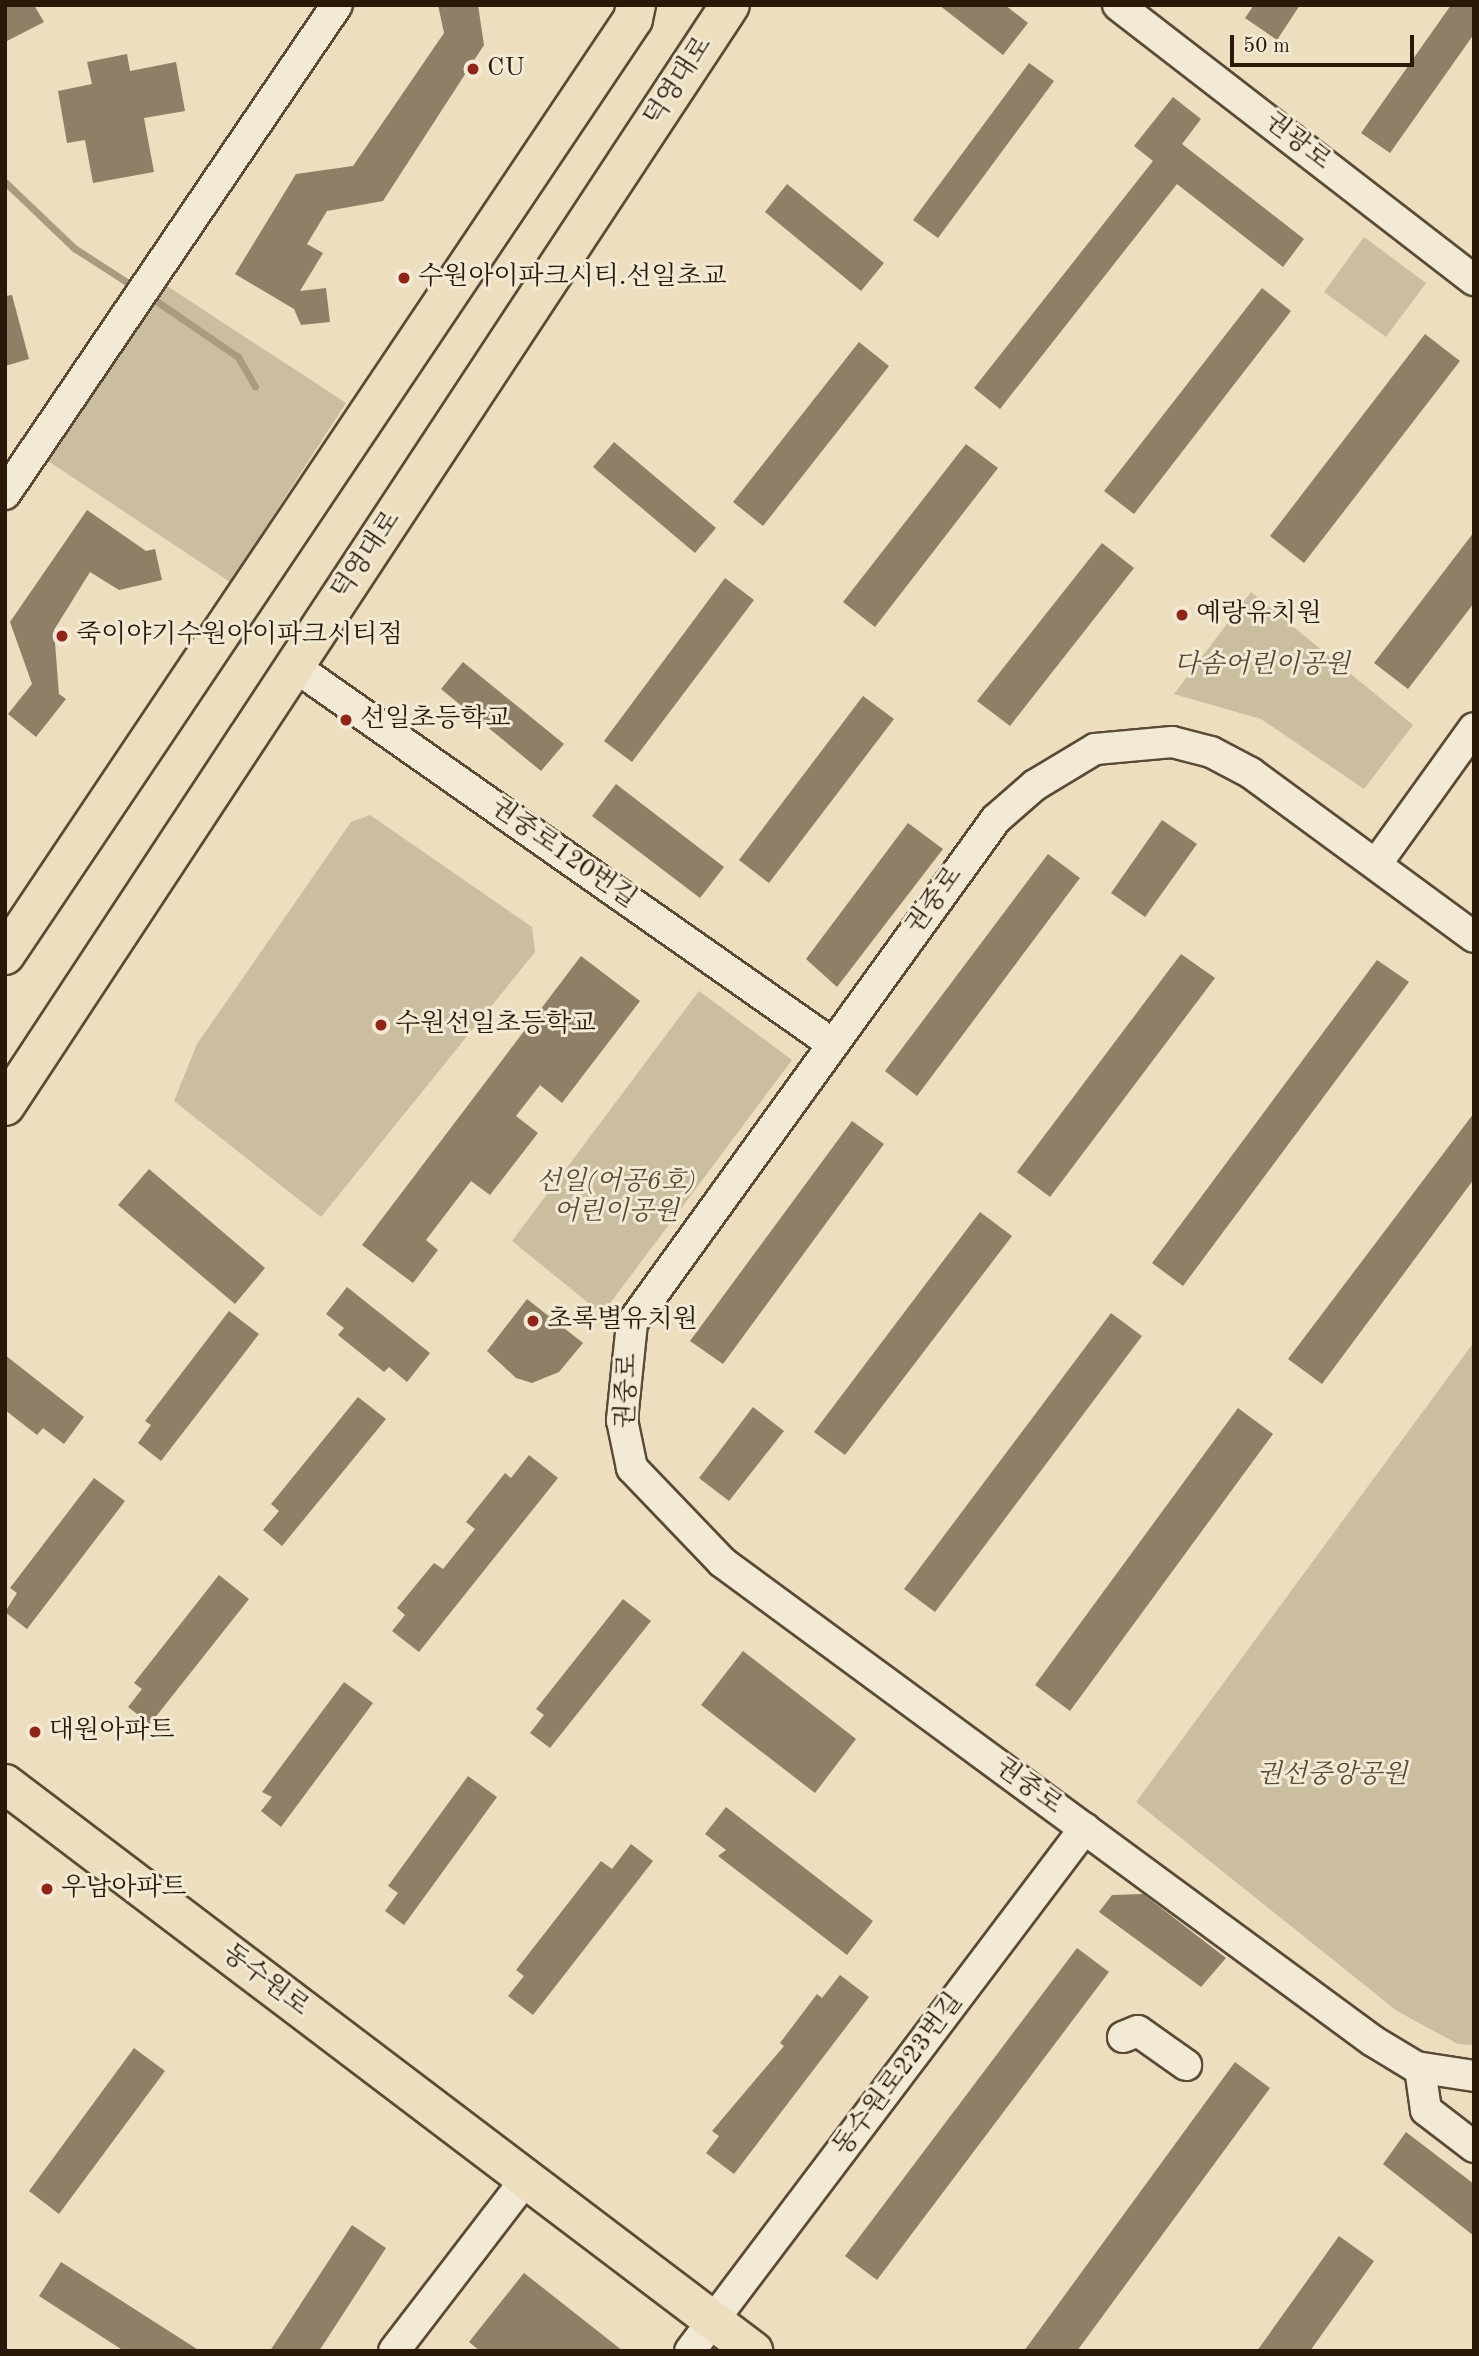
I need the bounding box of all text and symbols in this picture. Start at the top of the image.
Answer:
scale bar [1234,21,1418,65]
street label: 덕영대로 [639,31,719,133]
text: 50 m [1243,36,1290,57]
place label: CU [487,53,525,85]
marker: CU [465,61,481,77]
street label: 권광로 [1258,107,1336,177]
place label: 수원아이파크시티.선일초교 [418,262,727,294]
marker: 수원아이파크시티.선일초교 [396,270,412,286]
street label: 덕영대로 [326,506,408,606]
place label: 예랑유치원 [1196,599,1322,631]
marker: 예랑유치원 [1174,607,1190,623]
place label: 죽이야기수원아이파크시티점 [76,620,403,652]
marker: 죽이야기수원아이파크시티점 [54,628,70,644]
park label: 다솜어린이공원 [1174,650,1350,682]
place label: 선일초등학교 [360,704,511,736]
marker: 선일초등학교 [338,712,354,728]
street label: 권중로120번길 [484,792,642,916]
street label: 권중로 [900,861,970,941]
place label: 수원선일초등학교 [395,1009,596,1041]
marker: 수원선일초등학교 [373,1017,389,1033]
park label: 선일(어공6호) 어린이공원 [536,1167,696,1228]
place label: 초록별유치원 [547,1305,698,1337]
marker: 초록별유치원 [525,1313,541,1329]
street label: 권중로 [611,1353,645,1429]
place label: 대원아파트 [49,1716,175,1748]
marker: 대원아파트 [27,1724,43,1740]
street label: 권중로 [988,1752,1068,1822]
park label: 권선중앙공원 [1257,1760,1407,1792]
place label: 우남아파트 [61,1873,187,1905]
marker: 우남아파트 [39,1881,55,1897]
street label: 동수원로 [215,1938,315,2024]
street label: 동수원로223번길 [828,1987,970,2163]

